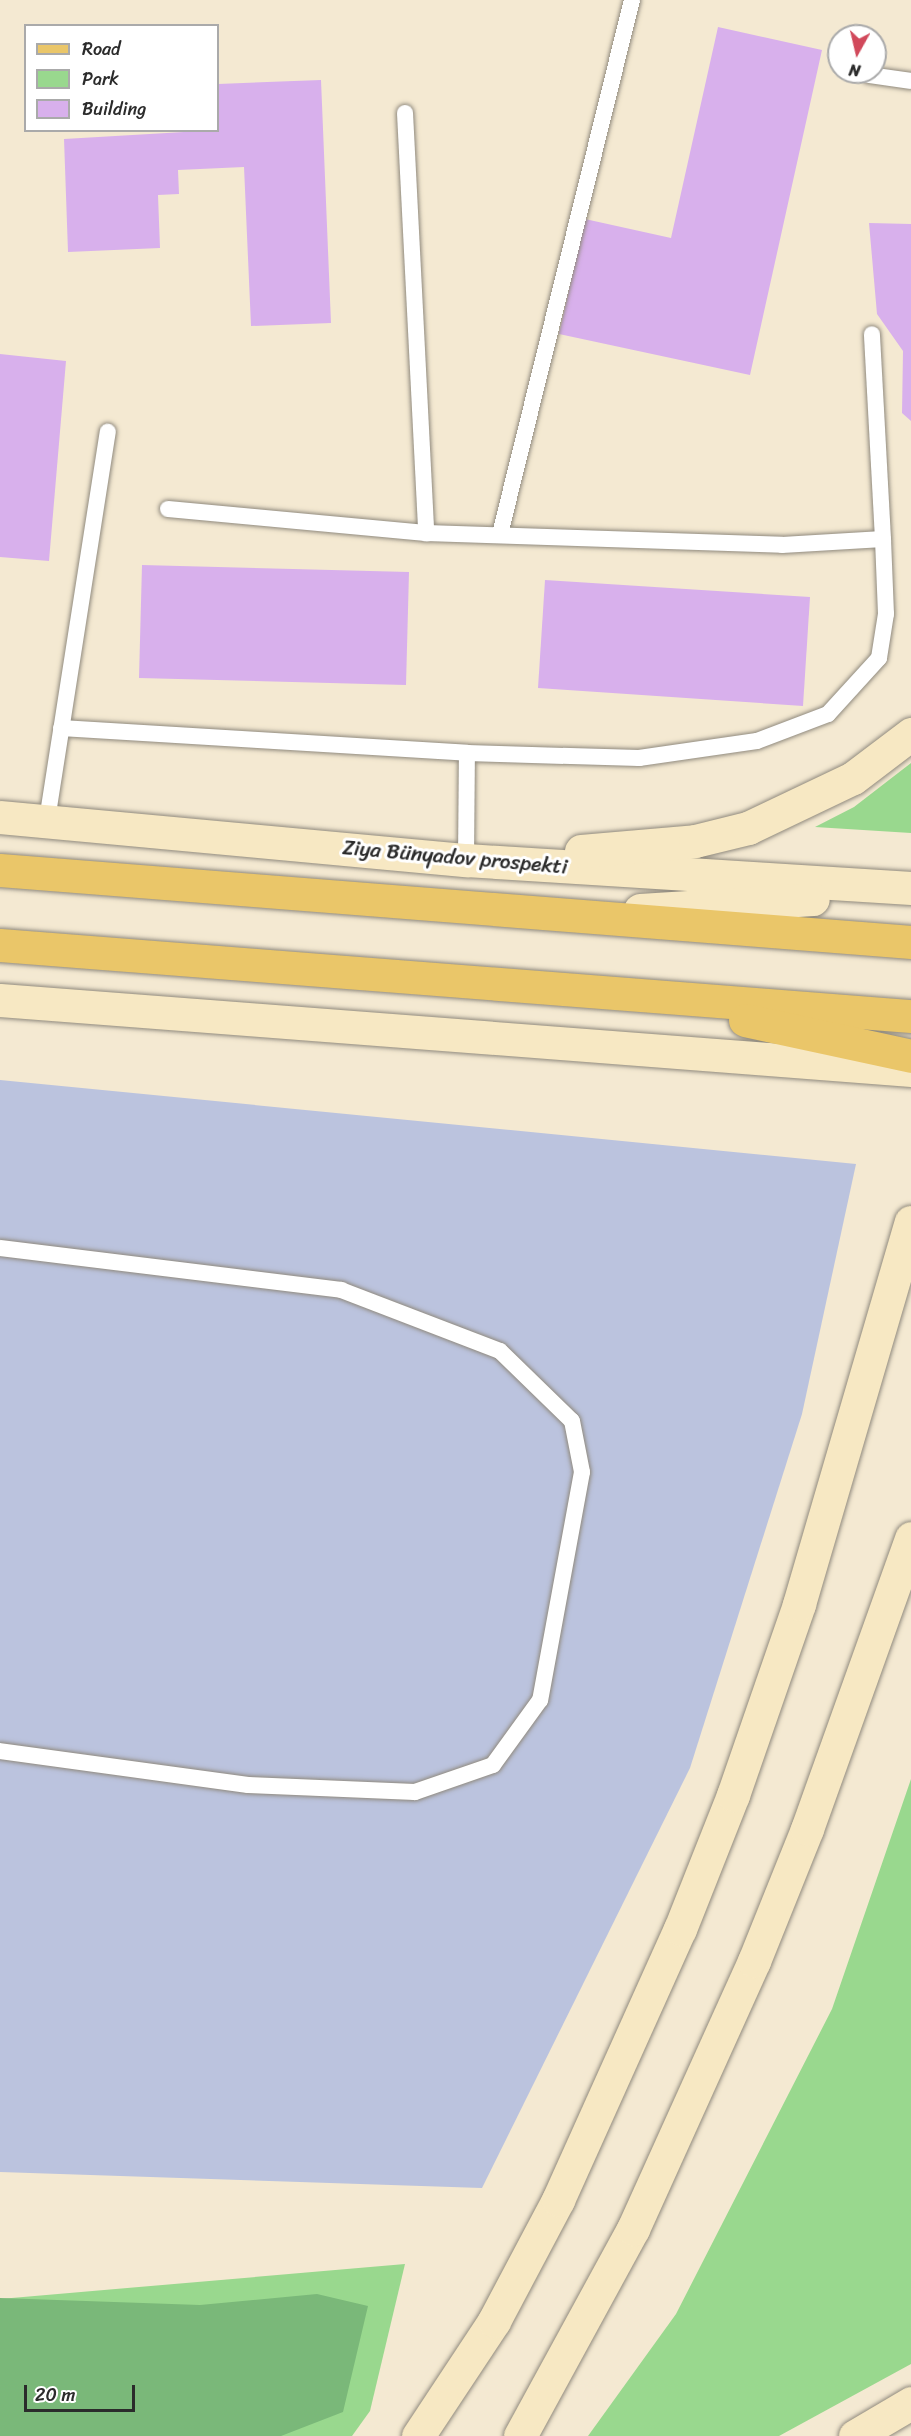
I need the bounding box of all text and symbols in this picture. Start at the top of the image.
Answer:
legend [24,24,219,132]
north arrow [827,24,887,84]
text: Road [82,33,121,65]
text: N [847,55,862,85]
text: Park [82,63,119,95]
text: Building [82,93,146,125]
street label: Ziya Bünyadov prospekti [342,835,568,879]
scale bar [27,2373,138,2411]
text: 20 m [35,2379,75,2411]

